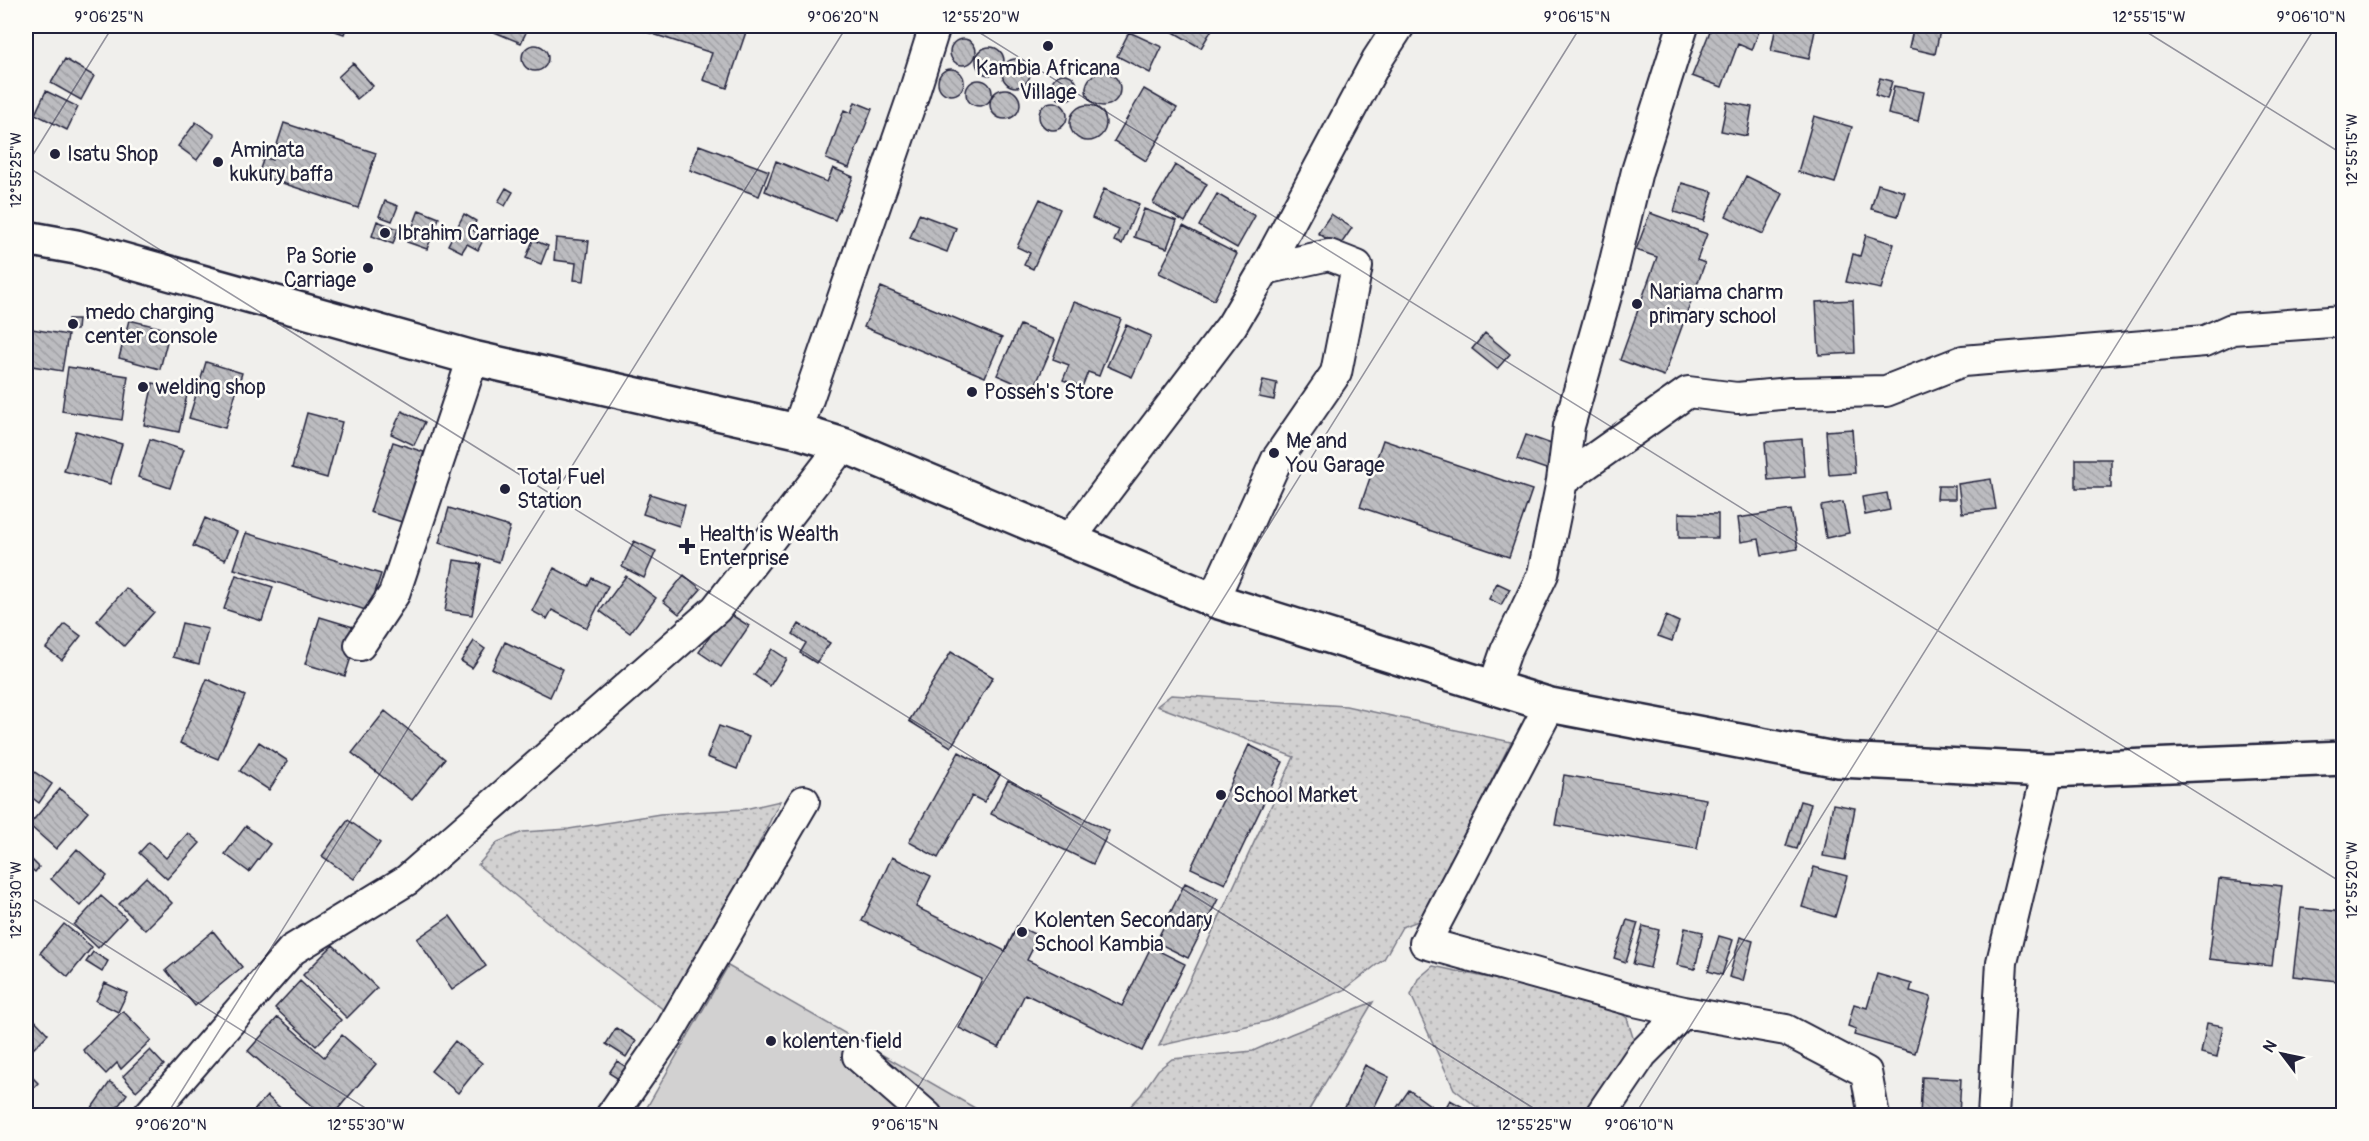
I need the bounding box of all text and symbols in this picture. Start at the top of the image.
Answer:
text: 9°06'25"N [75,8,144,27]
text: 9°06'20"N [807,8,879,27]
text: 12°55'20"W [942,8,1020,27]
text: 9°06'15"N [1544,8,1610,27]
text: 12°55'15"W [2113,8,2186,27]
text: 9°06'10"N [2277,8,2345,27]
marker: Kambia Africana Village [1041,39,1055,53]
place label: Kambia Africana Village [976,55,1120,106]
text: 12°55'15"W [2343,113,2362,186]
text: 12°55'25"W [7,132,26,208]
place label: Aminata kukury baffa [230,137,333,188]
place label: Isatu Shop [67,141,159,168]
marker: Isatu Shop [48,147,62,161]
marker: Aminata kukury baffa [211,155,225,169]
place label: Ibrahim Carriage [397,220,540,247]
marker: Ibrahim Carriage [378,226,392,240]
place label: Pa Sorie Carriage [284,243,357,294]
marker: Pa Sorie Carriage [361,261,375,275]
place label: Nariama charm primary school [1649,279,1783,330]
marker: Nariama charm primary school [1630,297,1644,311]
place label: medo charging center console [85,299,218,350]
marker: medo charging center console [66,317,80,331]
place label: welding shop [155,374,266,401]
place label: Posseh's Store [984,379,1114,406]
marker: welding shop [136,380,150,394]
marker: Posseh's Store [965,385,979,399]
place label: Me and You Garage [1285,428,1385,479]
marker: Me and You Garage [1267,446,1281,460]
place label: Total Fuel Station [517,464,605,515]
marker: Total Fuel Station [498,482,512,496]
place label: Health is Wealth Enterprise [699,521,838,572]
marker: Health is Wealth Enterprise [680,539,694,553]
place label: School Market [1233,782,1358,809]
marker: School Market [1214,788,1228,802]
text: 12°55'20"W [2343,841,2362,919]
text: 12°55'30"W [7,861,26,939]
place label: Kolenten Secondary School Kambia [1034,907,1212,958]
marker: Kolenten Secondary School Kambia [1015,925,1029,939]
north arrow [2252,1024,2312,1084]
place label: kolenten field [783,1028,902,1055]
marker: kolenten field [764,1034,778,1048]
text: N [2259,1037,2282,1056]
text: 9°06'20"N [135,1116,207,1135]
text: 12°55'30"W [327,1116,405,1135]
text: 9°06'15"N [872,1116,938,1135]
text: 12°55'25"W [1496,1116,1572,1135]
text: 9°06'10"N [1605,1116,1673,1135]

